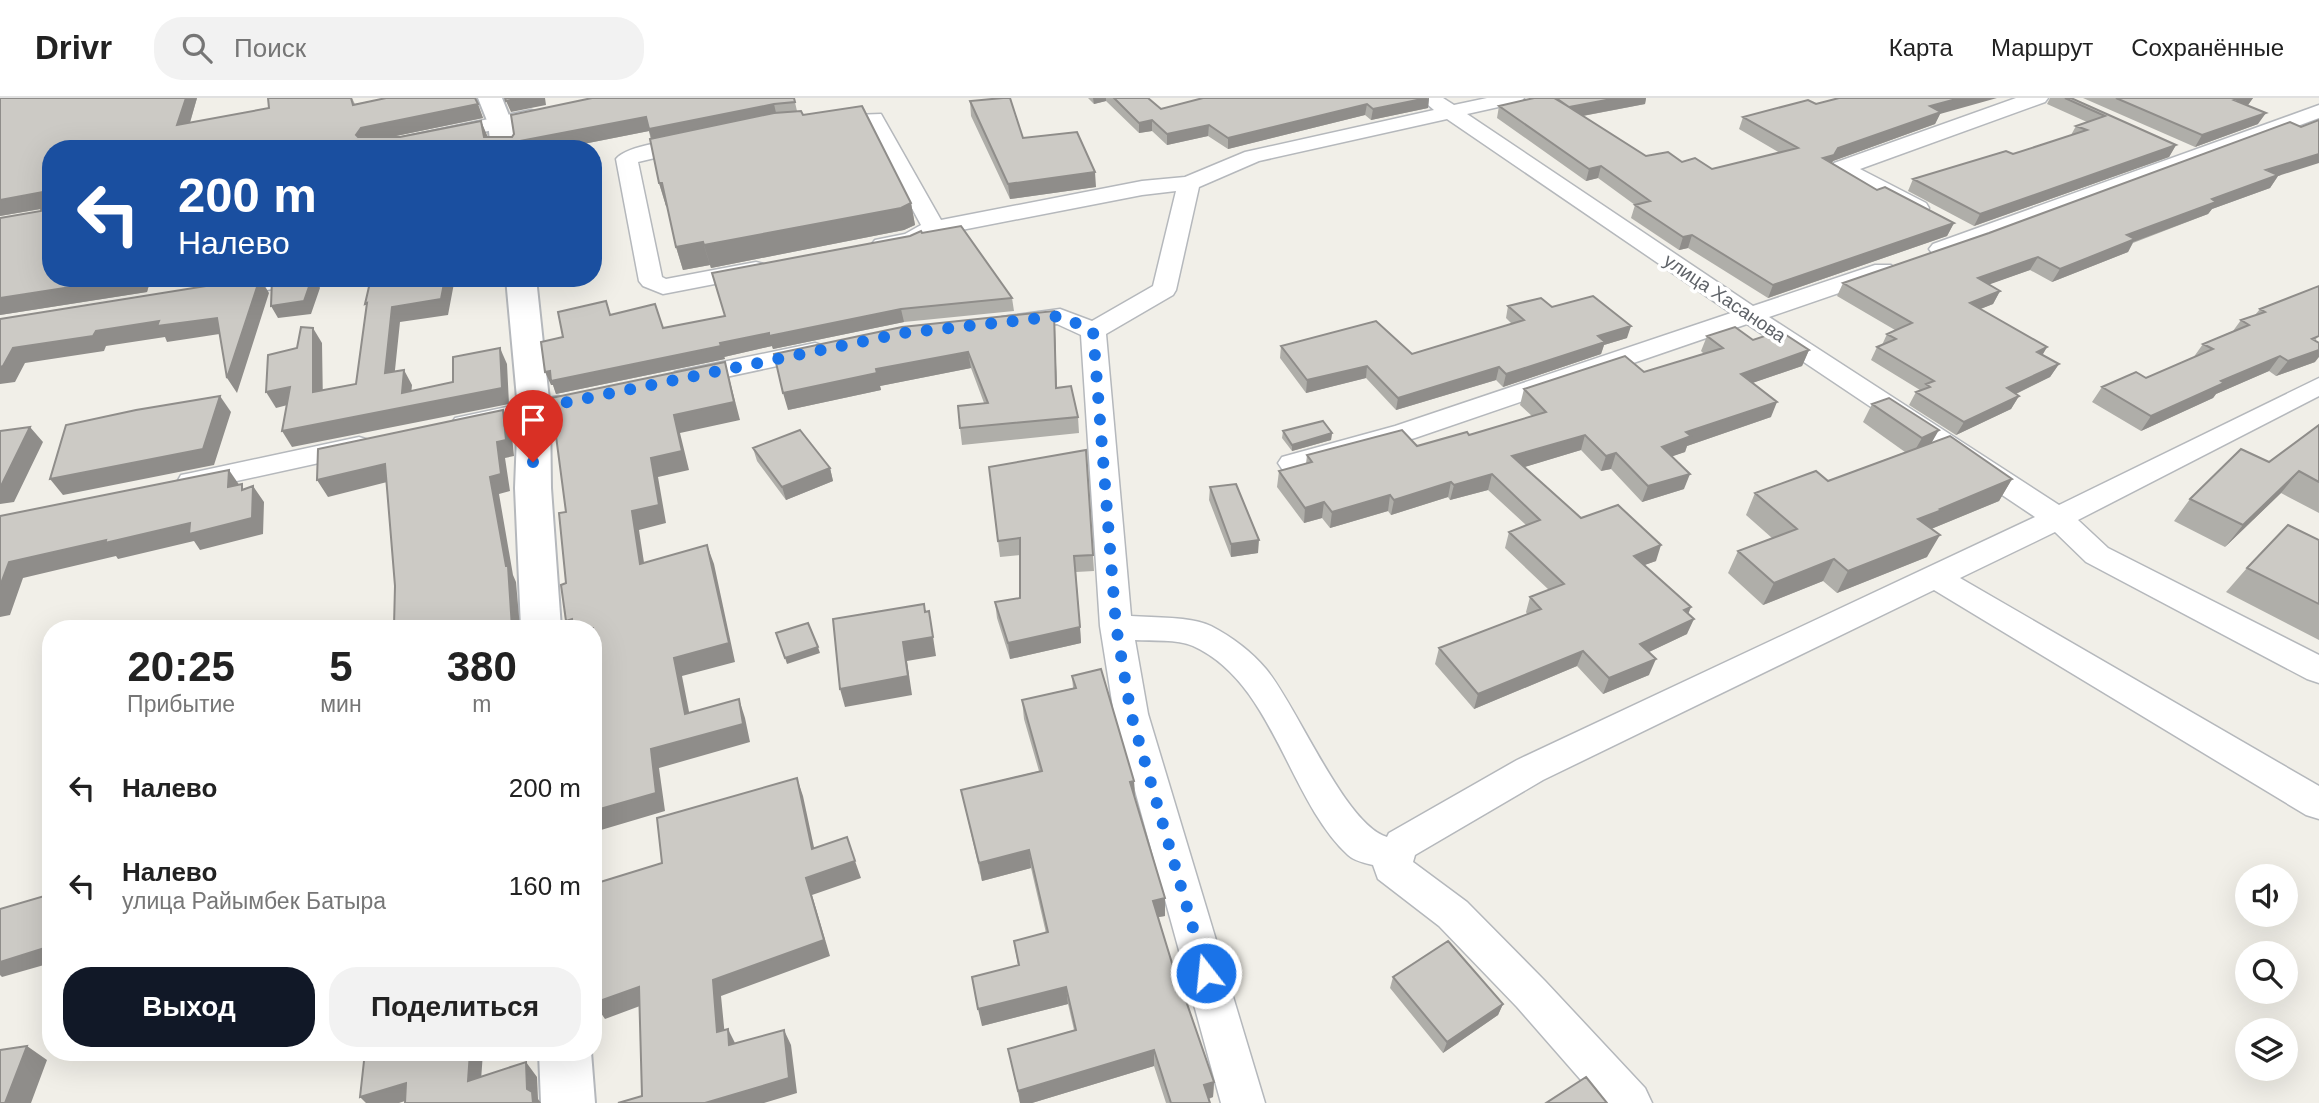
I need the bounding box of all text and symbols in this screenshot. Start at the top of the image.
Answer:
search box [154,17,644,80]
text: Drivr [35,29,112,66]
icon: search [178,29,216,67]
text: Поиск [234,33,306,63]
text: Карта [1889,34,1953,61]
text: Маршрут [1991,34,2093,61]
text: Сохранённые [2131,34,2284,61]
icon: left [63,168,154,259]
text: 200 m [178,168,317,222]
text: Налево [178,225,290,261]
street label: улица Хасанова [1660,250,1790,347]
pin [503,390,563,462]
icon: arrive [514,401,552,439]
text: 20:25 [127,643,235,690]
text: 5 [329,643,353,690]
text: 380 [447,643,517,690]
text: Прибытие [127,691,235,717]
text: мин [320,691,362,717]
text: m [472,691,491,717]
icon: left [63,769,101,807]
text: Налево [122,773,217,803]
text: 200 m [509,773,581,803]
text: Налево [122,857,217,887]
map controls [2235,864,2298,1081]
button: sound [2235,864,2298,927]
icon: left [63,867,101,905]
text: 160 m [509,871,581,901]
text: улица Райымбек Батыра [122,888,386,914]
position arrow [1169,936,1243,1010]
button: search [2235,941,2298,1004]
button: Выход [63,967,315,1047]
button: Поделиться [329,967,581,1047]
button: layers [2235,1018,2298,1081]

